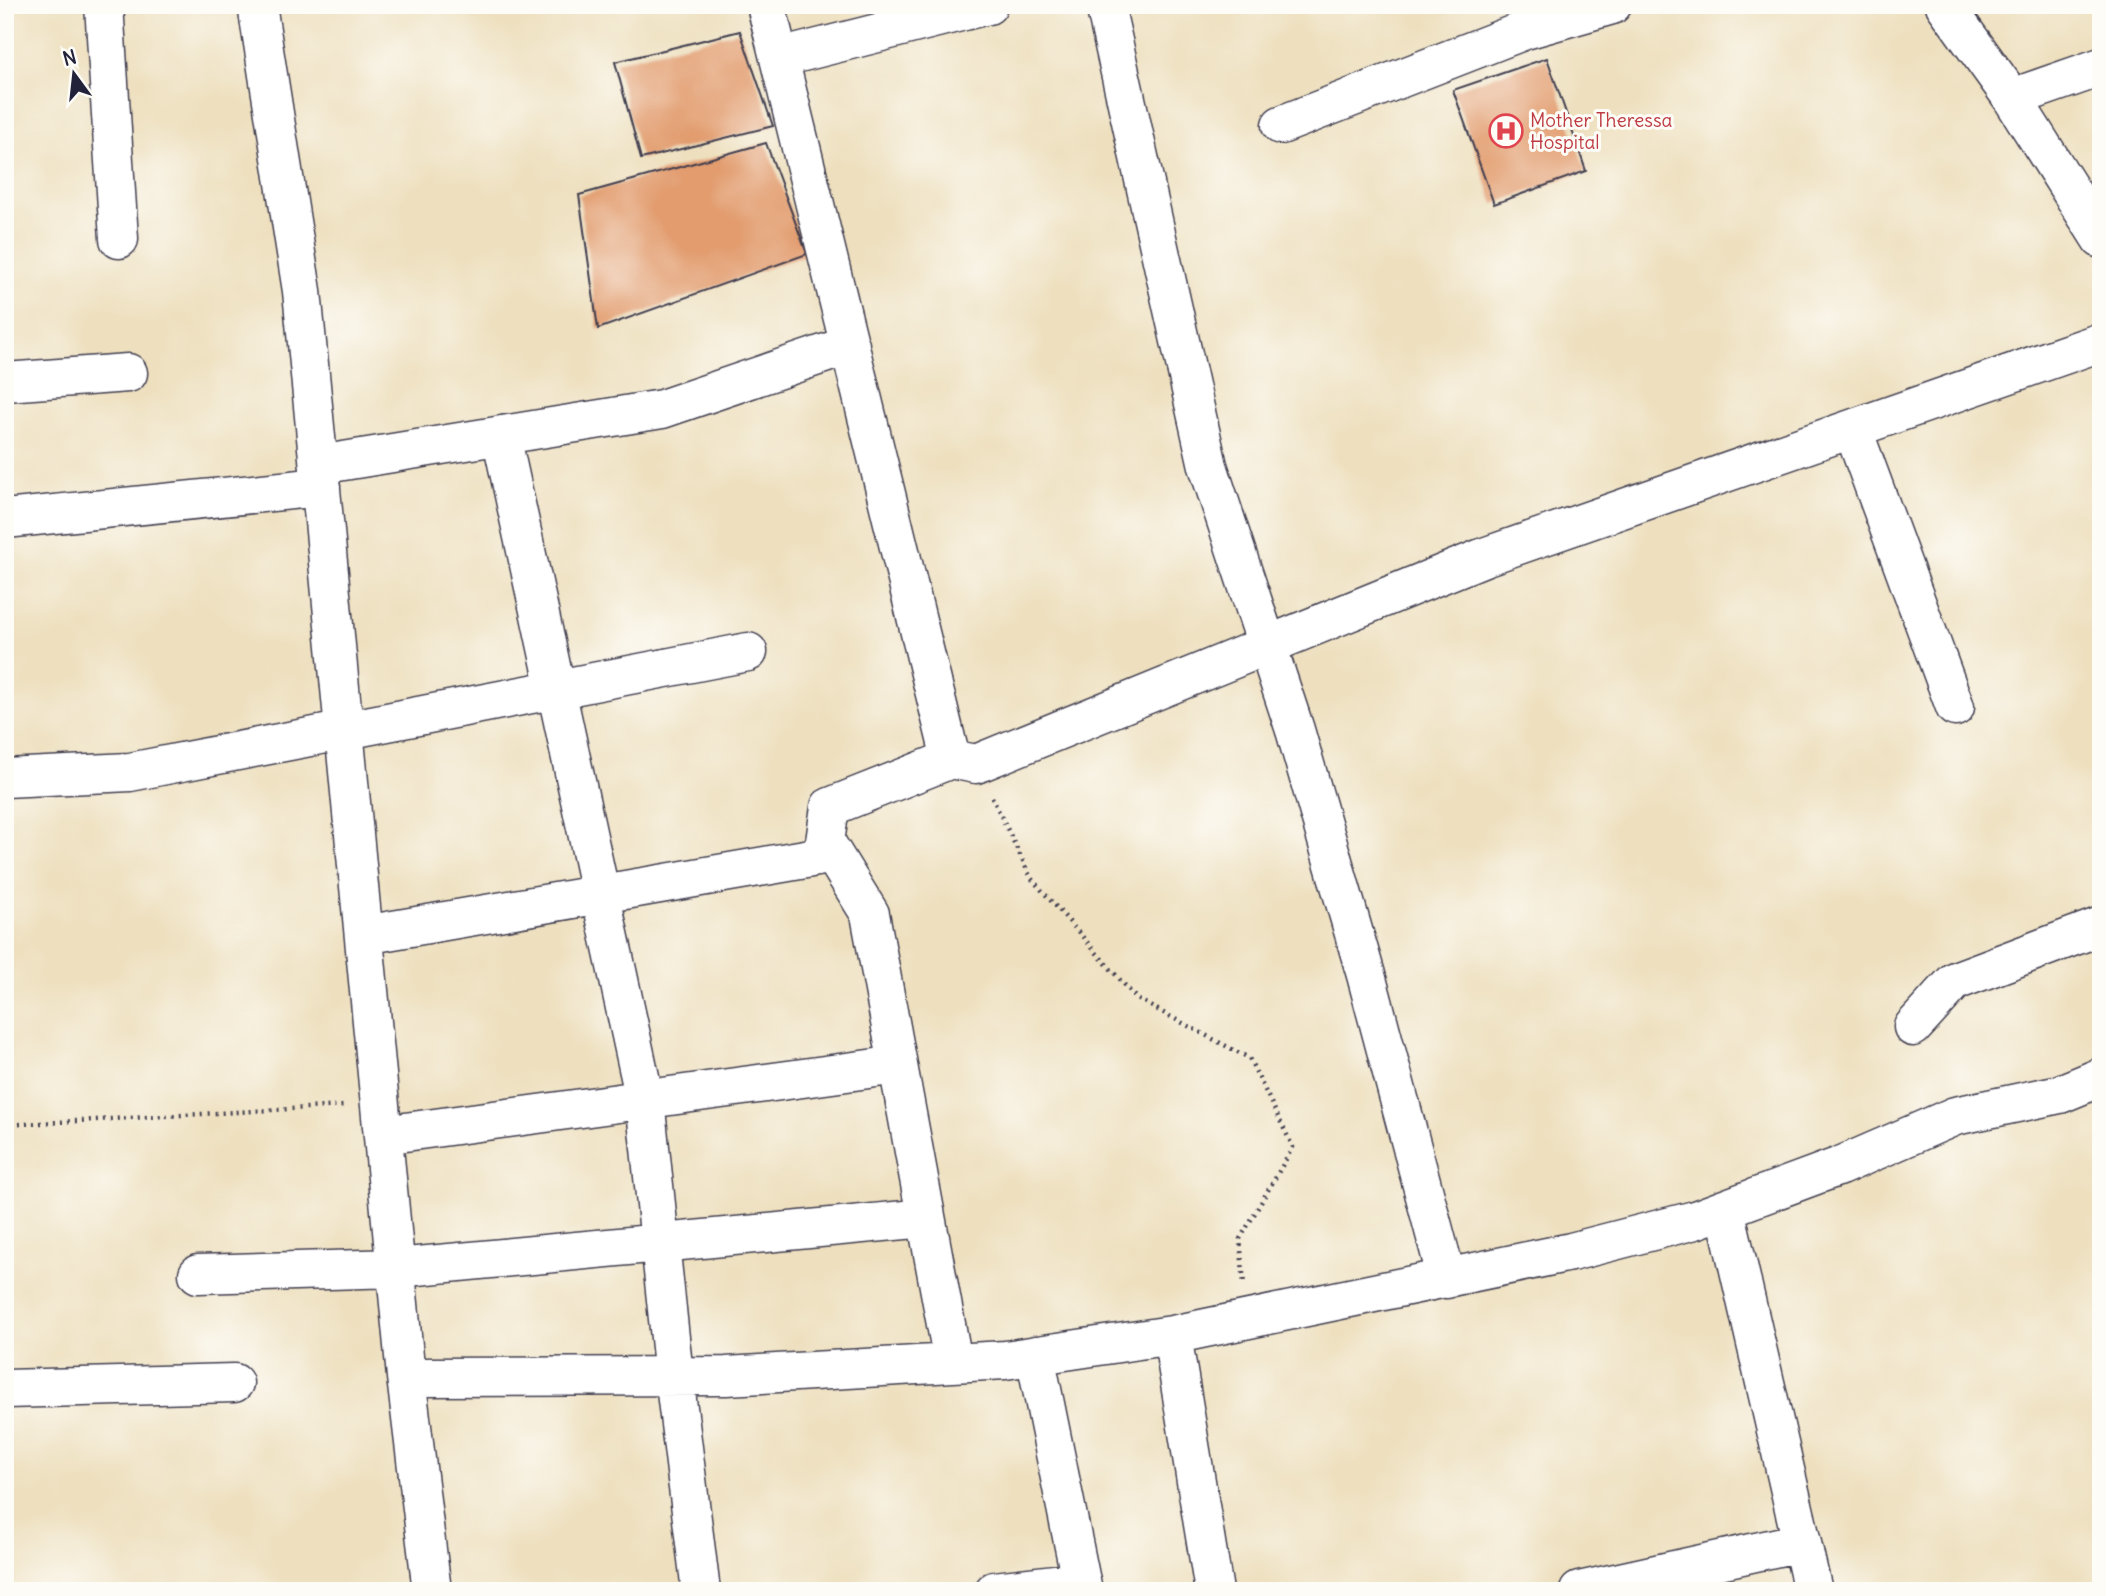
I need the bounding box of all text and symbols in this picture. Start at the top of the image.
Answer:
north arrow [38,38,108,108]
text: N [60,44,79,71]
place label: Mother Theressa Hospital [1530,108,1673,154]
hospital icon: Mother Theressa Hospital [1487,112,1525,150]

